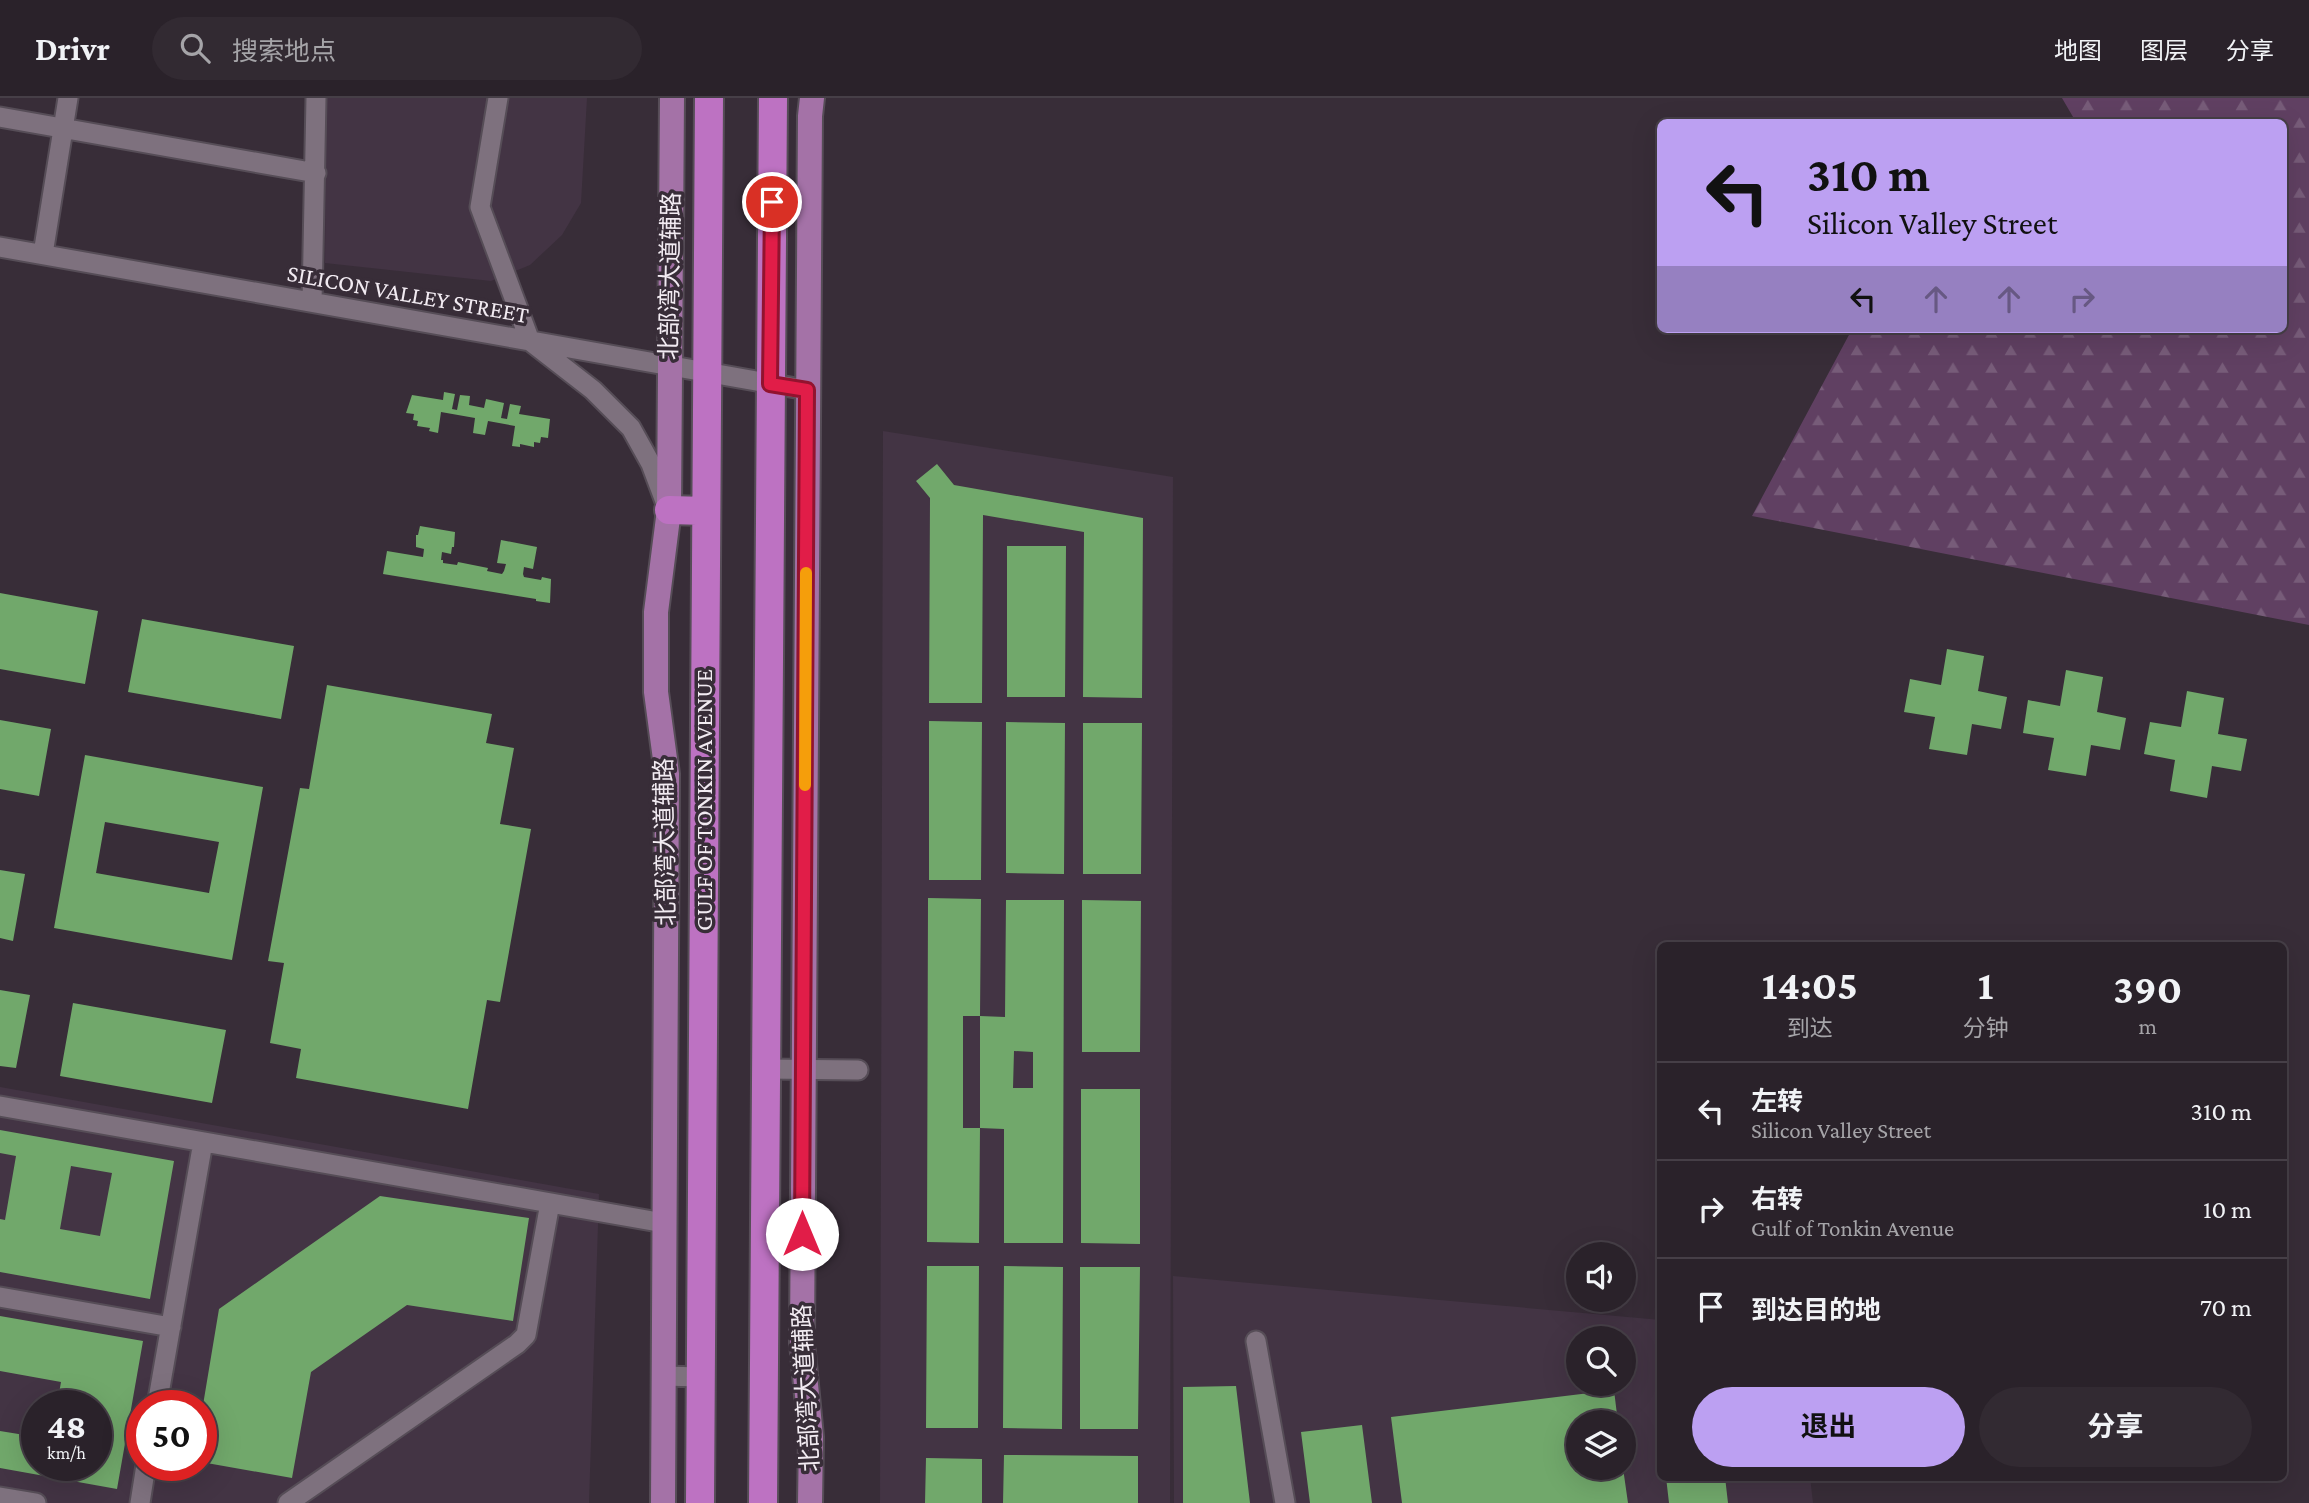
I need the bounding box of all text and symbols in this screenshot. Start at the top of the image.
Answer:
search box [152,17,642,80]
icon: search [176,29,214,67]
text: Drivr [35,30,110,67]
text: 搜索地点 [232,37,336,66]
text: 地图 [2054,37,2102,64]
text: 图层 [2140,37,2188,64]
text: 分享 [2226,37,2274,64]
icon: left [1692,147,1783,238]
text: 310 m [1807,147,1930,202]
pin [742,172,802,232]
icon: arrive [753,183,791,221]
street label: 北部湾大道辅路 [655,192,684,360]
text: Silicon Valley Street [1807,205,2057,241]
street label: SILICON VALLEY STREET [285,259,531,328]
icon: left [1844,280,1882,318]
icon: ahead [1917,280,1955,318]
icon: ahead [1990,280,2028,318]
icon: right [2063,280,2101,318]
street label: GULF OF TONKIN AVENUE [690,669,717,931]
street label: 北部湾大道辅路 [650,758,679,926]
text: 14:05 [1762,961,1858,1008]
text: 1 [1978,961,1993,1008]
text: 390 [2113,965,2182,1012]
text: m [2139,1013,2157,1039]
text: 到达 [1787,1015,1833,1041]
text: 分钟 [1963,1015,2009,1041]
text: 左转 [1751,1087,1803,1116]
icon: left [1692,1092,1730,1130]
text: 310 m [2191,1097,2252,1126]
text: Silicon Valley Street [1751,1117,1931,1143]
text: 右转 [1751,1185,1803,1214]
icon: right [1692,1190,1730,1228]
text: 10 m [2203,1195,2252,1224]
position arrow [765,1197,839,1271]
text: Gulf of Tonkin Avenue [1751,1215,1954,1241]
map controls [1566,1242,1636,1480]
button: sound [1566,1242,1636,1312]
icon: arrive [1692,1288,1730,1326]
text: 70 m [2200,1293,2252,1322]
text: 到达目的地 [1751,1296,1881,1325]
street label: 北部湾大道辅路 [788,1303,823,1473]
button: search [1566,1326,1636,1396]
button: 退出 [1692,1387,1965,1467]
button: 分享 [1979,1387,2252,1467]
speed limit sign: 50 [126,1390,217,1481]
text: 48 [47,1407,86,1446]
button: layers [1566,1410,1636,1480]
text: km/h [47,1443,86,1463]

